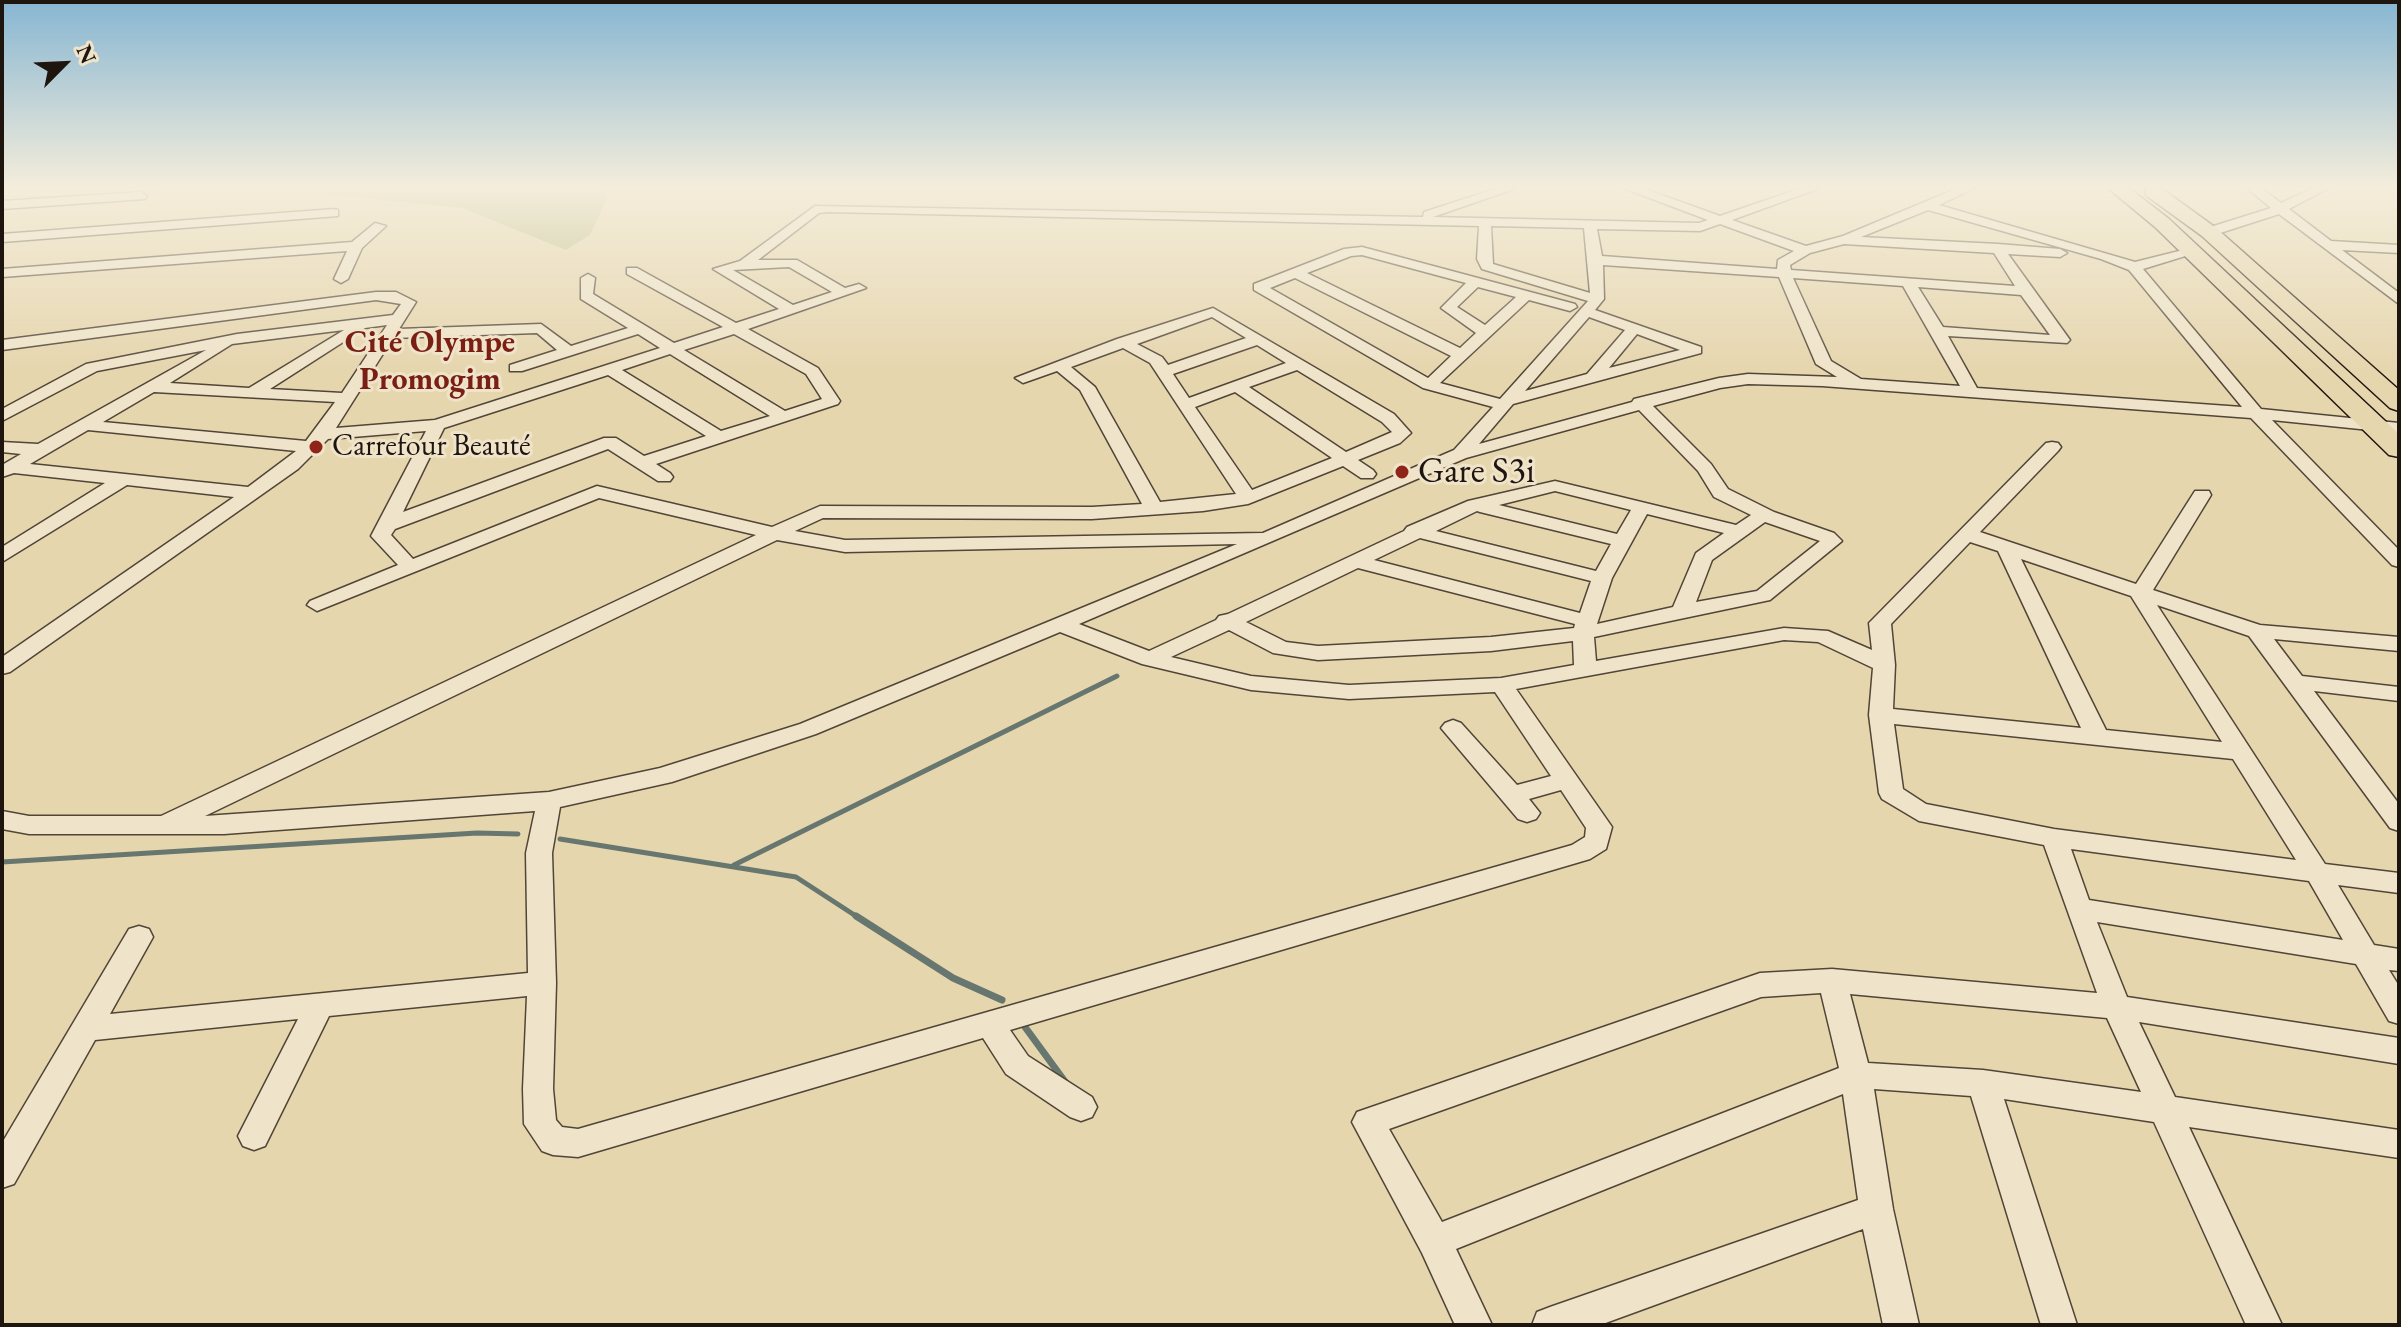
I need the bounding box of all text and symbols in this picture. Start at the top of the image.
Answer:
north arrow [24,24,104,104]
text: N [70,40,103,68]
district label: Cité Olympe Promogim [345,324,515,399]
place label: Carrefour Beauté [332,429,531,465]
marker: Carrefour Beauté [307,438,325,456]
place label: Gare S3i [1418,450,1535,494]
marker: Gare S3i [1393,463,1411,481]

